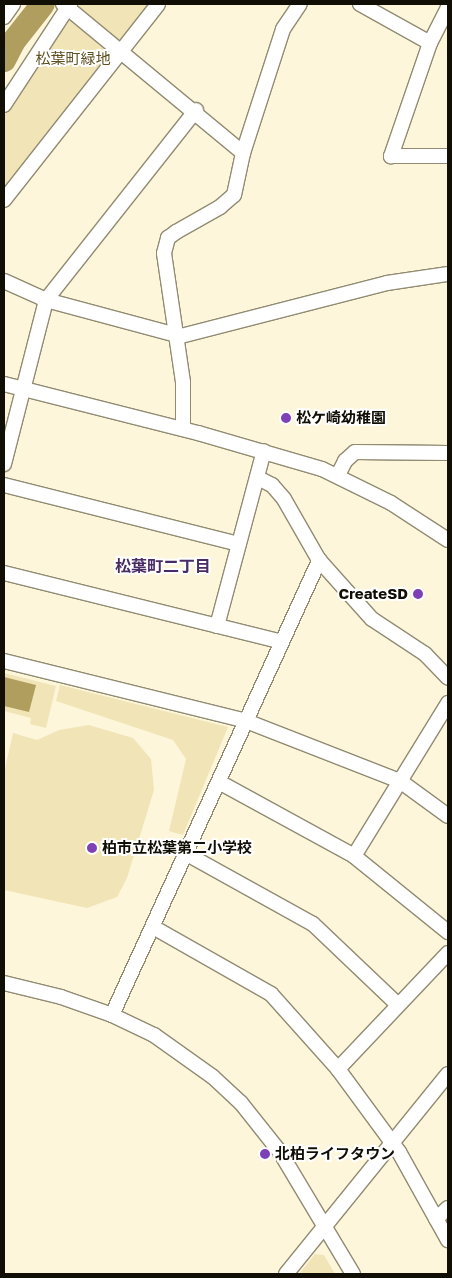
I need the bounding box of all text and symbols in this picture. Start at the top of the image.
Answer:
park label: 松葉町緑地 [36,50,110,68]
place label: 松ケ崎幼稚園 [296,409,386,427]
marker: 松ケ崎幼稚園 [280,412,292,424]
district label: 松葉町二丁目 [115,556,211,576]
place label: CreateSD [339,585,408,603]
marker: CreateSD [412,588,424,600]
place label: 柏市立松葉第二小学校 [102,839,252,857]
marker: 柏市立松葉第二小学校 [86,842,98,854]
place label: 北柏ライフタウン [275,1145,395,1163]
marker: 北柏ライフタウン [259,1148,271,1160]

